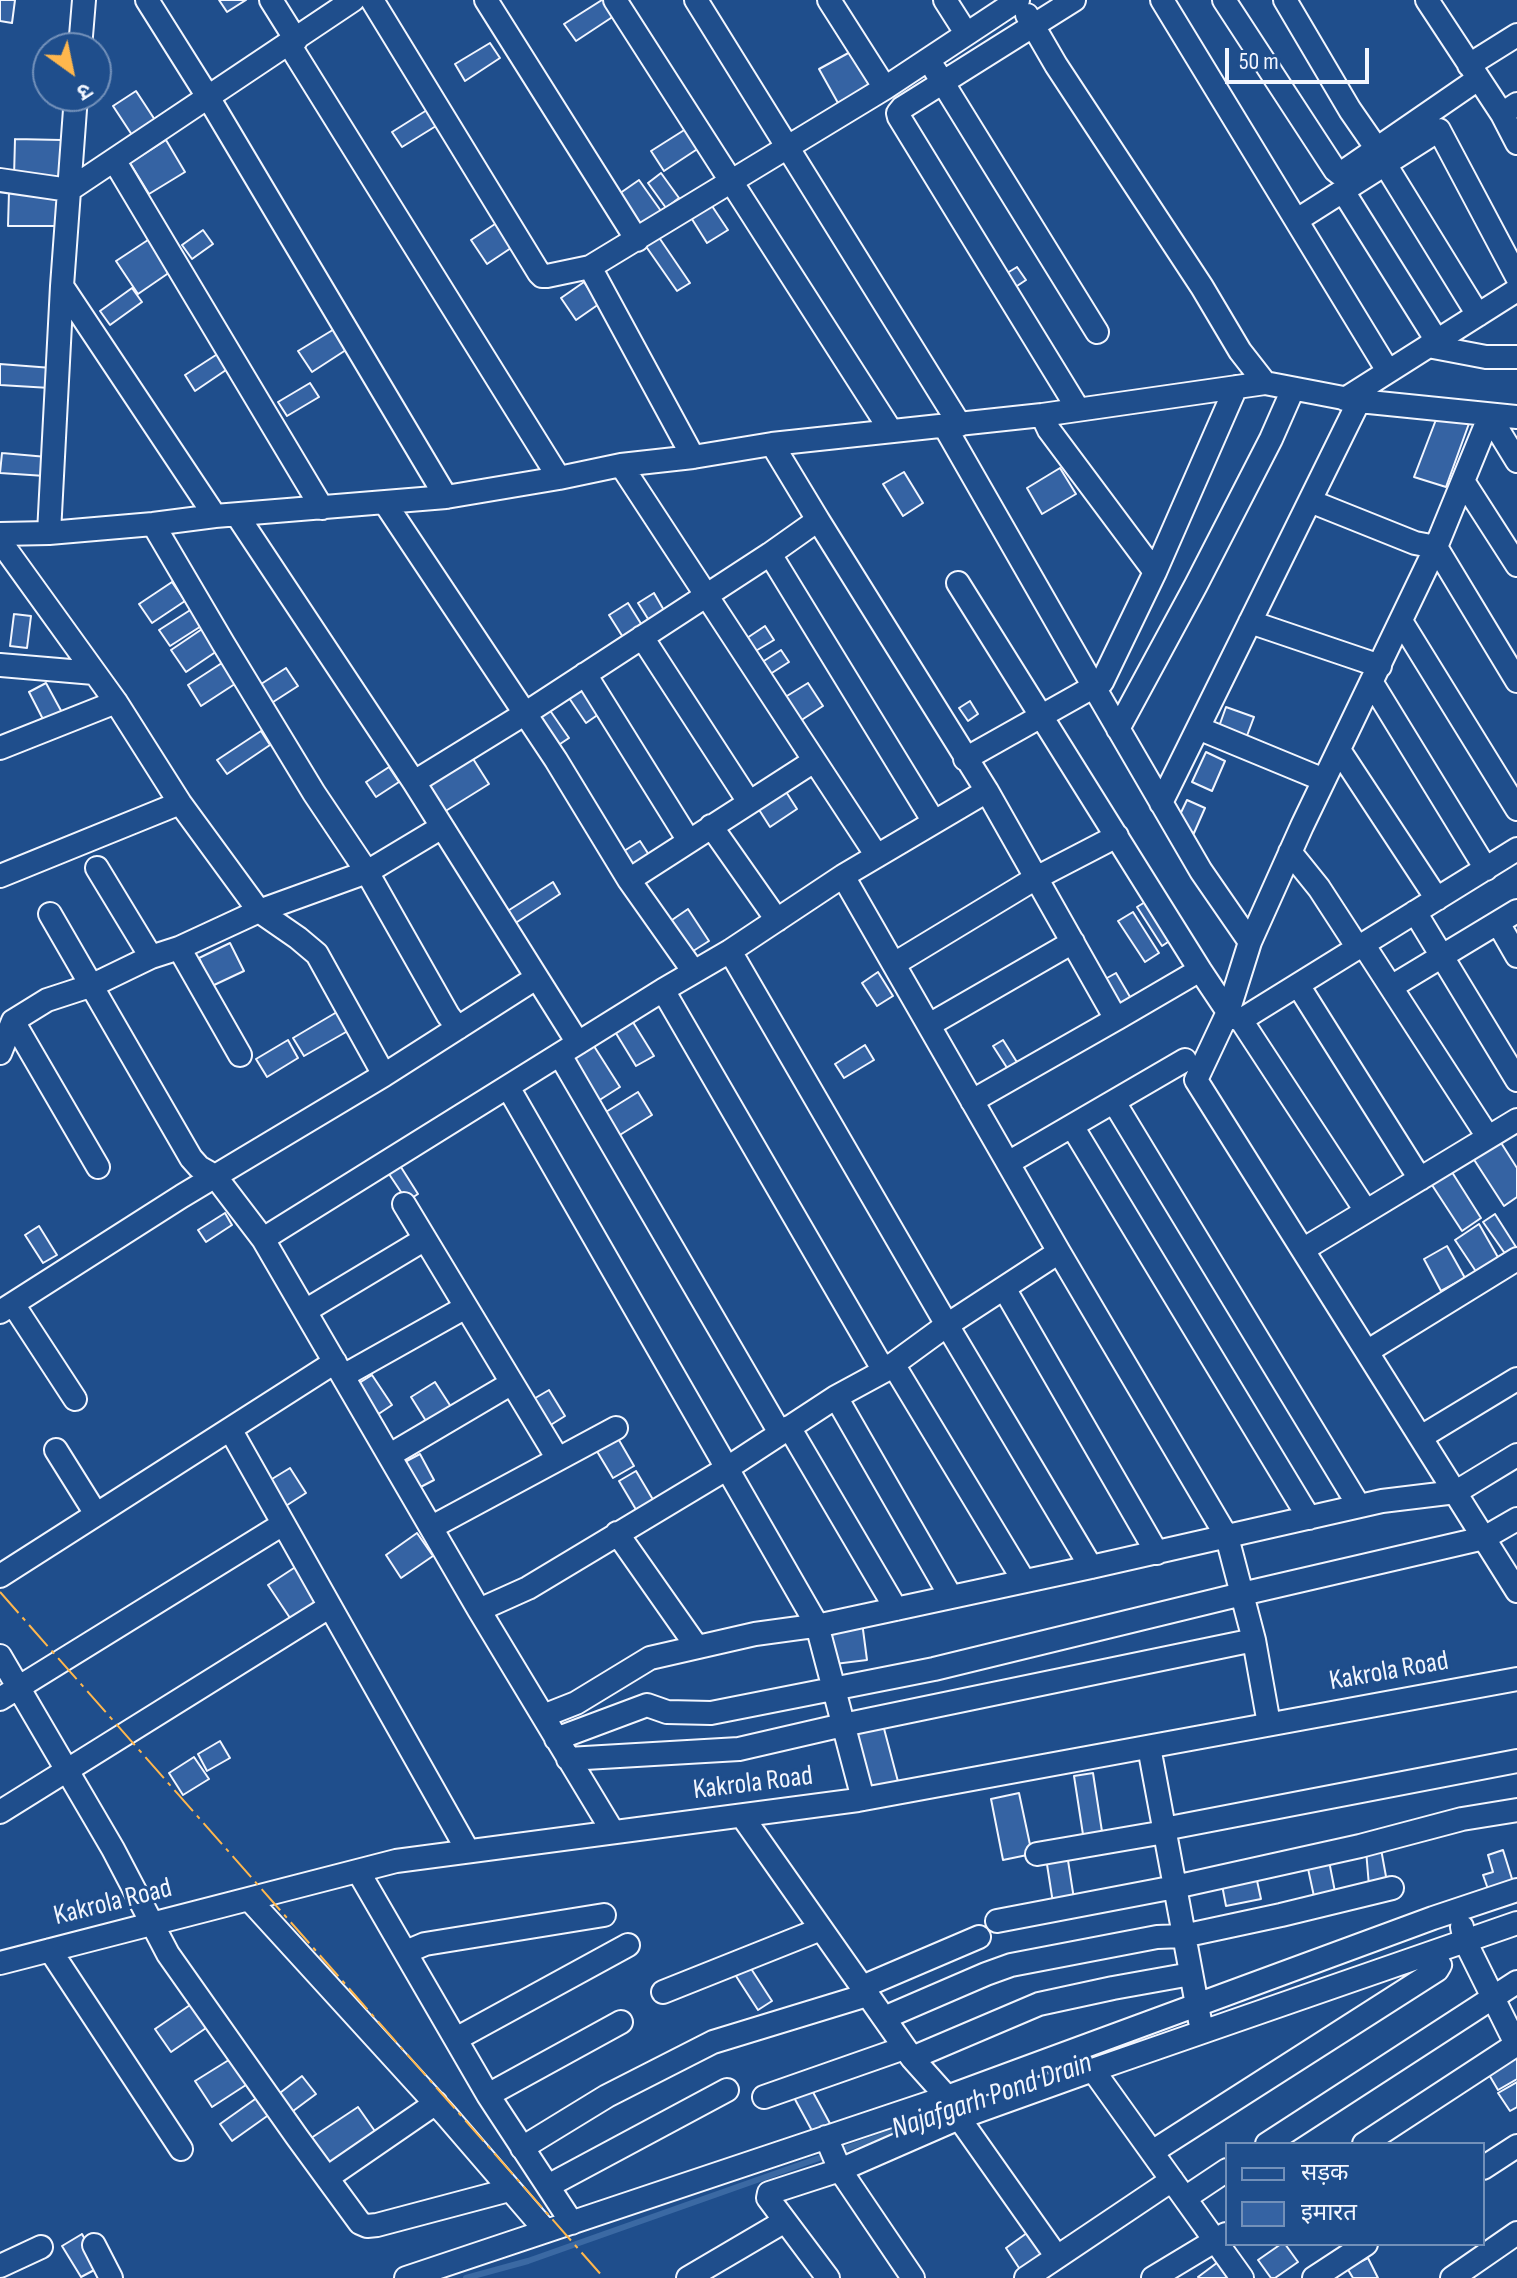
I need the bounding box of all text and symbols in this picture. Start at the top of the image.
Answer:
north arrow [32,32,112,112]
scale bar [1229,32,1373,82]
text: 50 m [1239,47,1279,76]
text: उ [72,76,97,106]
street label: Kakrola Road [1327,1645,1451,1699]
street label: Kakrola Road [691,1760,815,1808]
street label: Kakrola Road [51,1872,175,1934]
water label: Najafgarh Pond Drain [887,2046,1097,2148]
legend [1225,2142,1485,2246]
text: सड़क [1301,2158,1349,2187]
text: इमारत [1301,2198,1357,2227]

